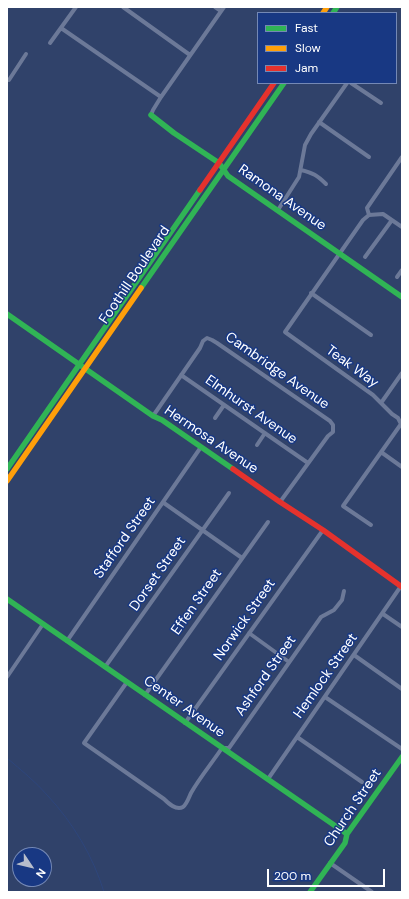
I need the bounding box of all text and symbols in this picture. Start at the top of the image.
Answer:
legend [257,12,397,84]
text: Fast [295,20,318,36]
text: Slow [295,40,321,56]
text: Jam [295,60,318,76]
street label: Ramona Avenue [235,161,329,235]
street label: Foothill Boulevard [96,223,174,327]
street label: Cambridge Avenue [222,329,332,413]
street label: Teak Way [322,342,382,392]
street label: Elmhurst Avenue [202,372,300,448]
street label: Hermosa Avenue [161,402,261,478]
street label: Stafford Street [91,494,159,582]
street label: Dorset Street [126,534,190,614]
street label: Effen Street [168,566,226,638]
street label: Norwick Street [211,576,279,664]
street label: Hemlock Street [290,630,362,722]
street label: Ashford Street [232,633,300,719]
street label: Center Avenue [140,673,228,741]
street label: Church Street [321,766,385,850]
north arrow [12,847,52,887]
scale bar [269,861,387,887]
text: N [33,866,49,881]
text: 200 m [274,868,311,884]

